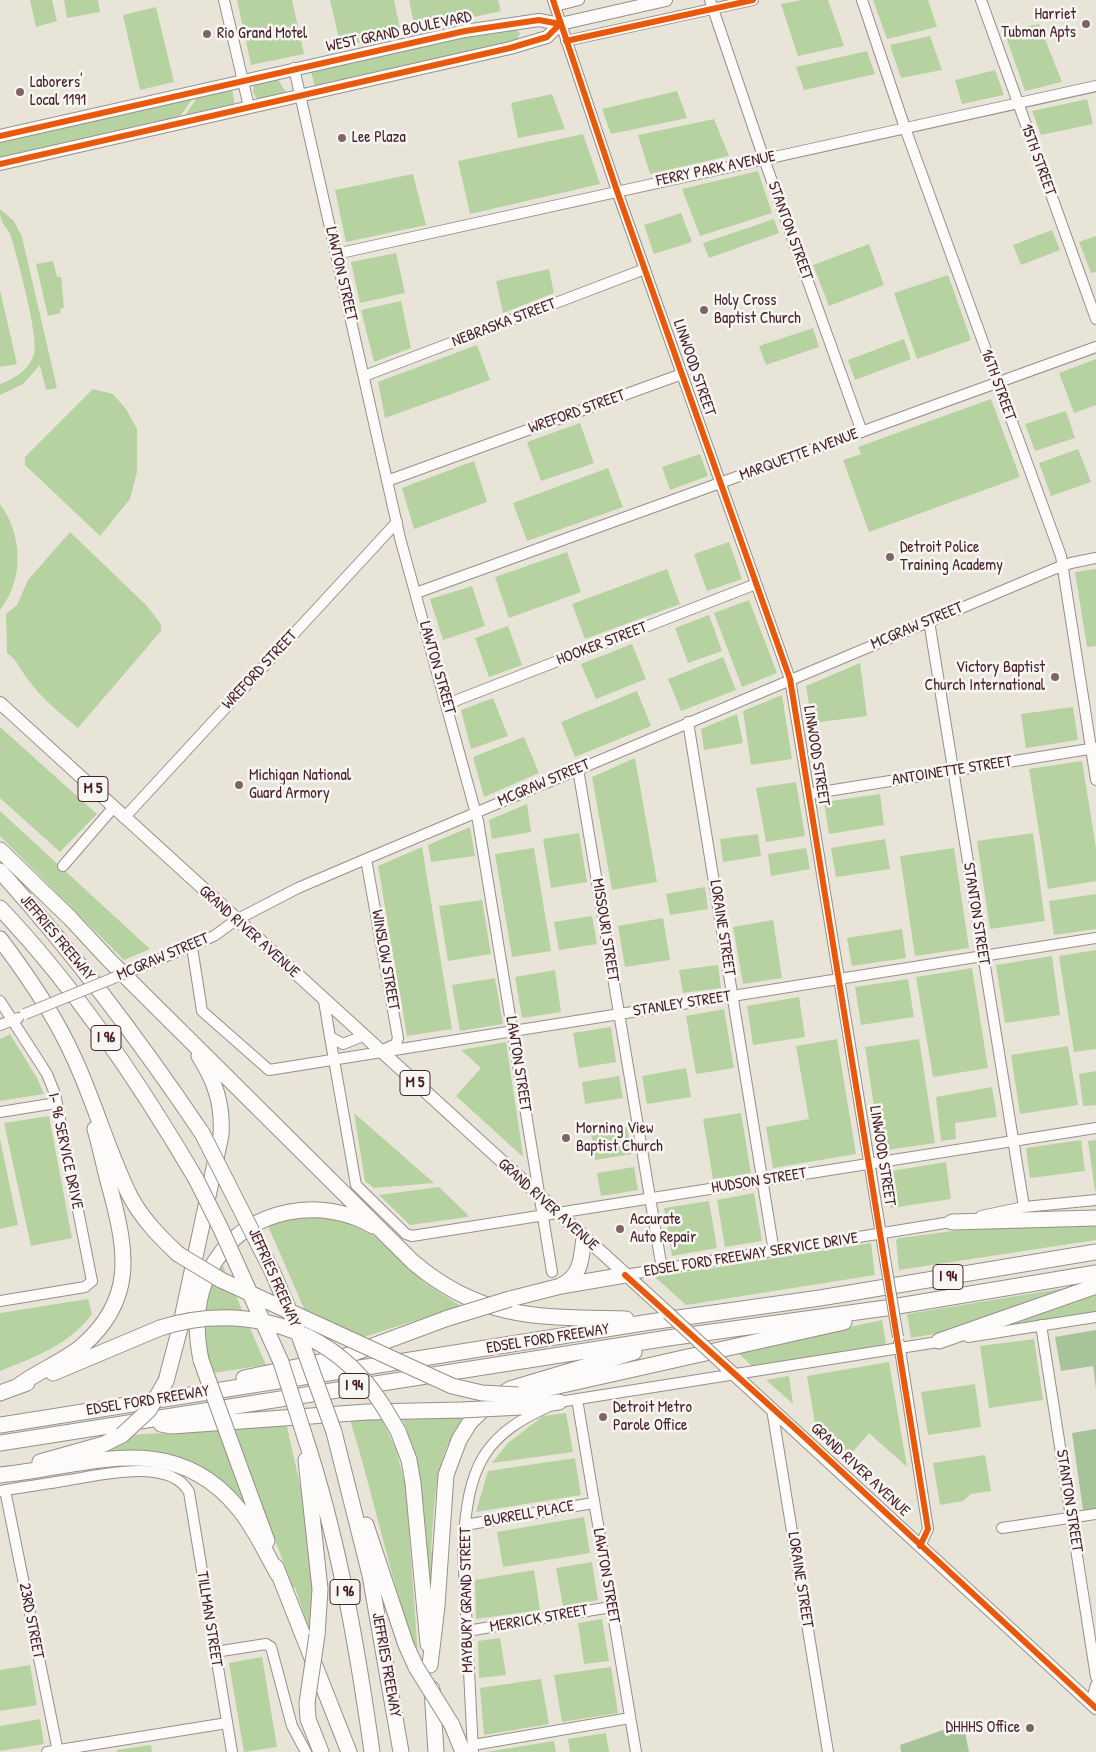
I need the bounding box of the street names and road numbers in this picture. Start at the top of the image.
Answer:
street label: WEST GRAND BOULEVARD [324,7,474,57]
street label: 15TH STREET [1016,121,1060,199]
street label: FERRY PARK AVENUE [655,147,777,191]
street label: STANTON STREET [763,179,817,283]
street label: LAWTON STREET [321,225,361,323]
street label: NEBRASKA STREET [449,294,559,352]
street label: LINWOOD STREET [669,317,719,419]
street label: 16TH STREET [976,347,1020,423]
street label: WREFORD STREET [526,386,628,438]
street label: MARQUETTE AVENUE [737,425,861,485]
street label: MCGRAW STREET [868,598,966,654]
street label: HOOKER STREET [554,618,650,670]
street label: LAWTON STREET [415,619,459,717]
street label: WREFORD STREET [218,626,302,714]
street label: LINWOOD STREET [799,705,833,807]
street label: ANTOINETTE STREET [890,752,1014,790]
street label: MCGRAW STREET [495,755,593,811]
road number: M 5 [78,776,108,802]
street label: STANTON STREET [958,861,994,967]
street label: MISSOURI STREET [587,877,623,983]
street label: LORAINE STREET [705,879,739,977]
street label: GRAND RIVER AVENUE [195,882,303,982]
street label: JEFFRIES FREEWAY [15,891,99,985]
street label: WINSLOW STREET [367,908,403,1012]
street label: MCGRAW STREET [114,929,212,985]
street label: STANLEY STREET [632,987,732,1021]
street label: LAWTON STREET [501,1015,535,1113]
road number: I 96 [91,1026,121,1050]
road number: M 5 [400,1070,430,1096]
street label: I- 96 SERVICE DRIVE [43,1091,87,1211]
street label: LINWOOD STREET [865,1105,899,1207]
street label: GRAND RIVER AVENUE [494,1155,602,1255]
street label: HUDSON STREET [710,1164,808,1198]
street label: JEFFRIES FREEWAY [244,1226,304,1330]
street label: EDSEL FORD FREEWAY SERVICE DRIVE [643,1229,859,1281]
road number: I 94 [933,1264,963,1290]
street label: EDSEL FORD FREEWAY [485,1320,611,1358]
road number: I 94 [339,1374,369,1398]
street label: EDSEL FORD FREEWAY [85,1382,211,1420]
street label: GRAND RIVER AVENUE [806,1419,914,1521]
street label: STANTON STREET [1051,1448,1087,1554]
street label: BURRELL PLACE [482,1497,576,1531]
street label: MAYBURY GRAND STREET [456,1527,478,1673]
street label: LAWTON STREET [588,1527,624,1625]
street label: LORAINE STREET [783,1531,817,1629]
street label: TILLMAN STREET [192,1570,226,1668]
road number: I 96 [330,1580,360,1604]
street label: 23RD STREET [14,1581,48,1661]
street label: MERRICK STREET [488,1601,590,1637]
street label: JEFFRIES FREEWAY [367,1611,405,1719]

